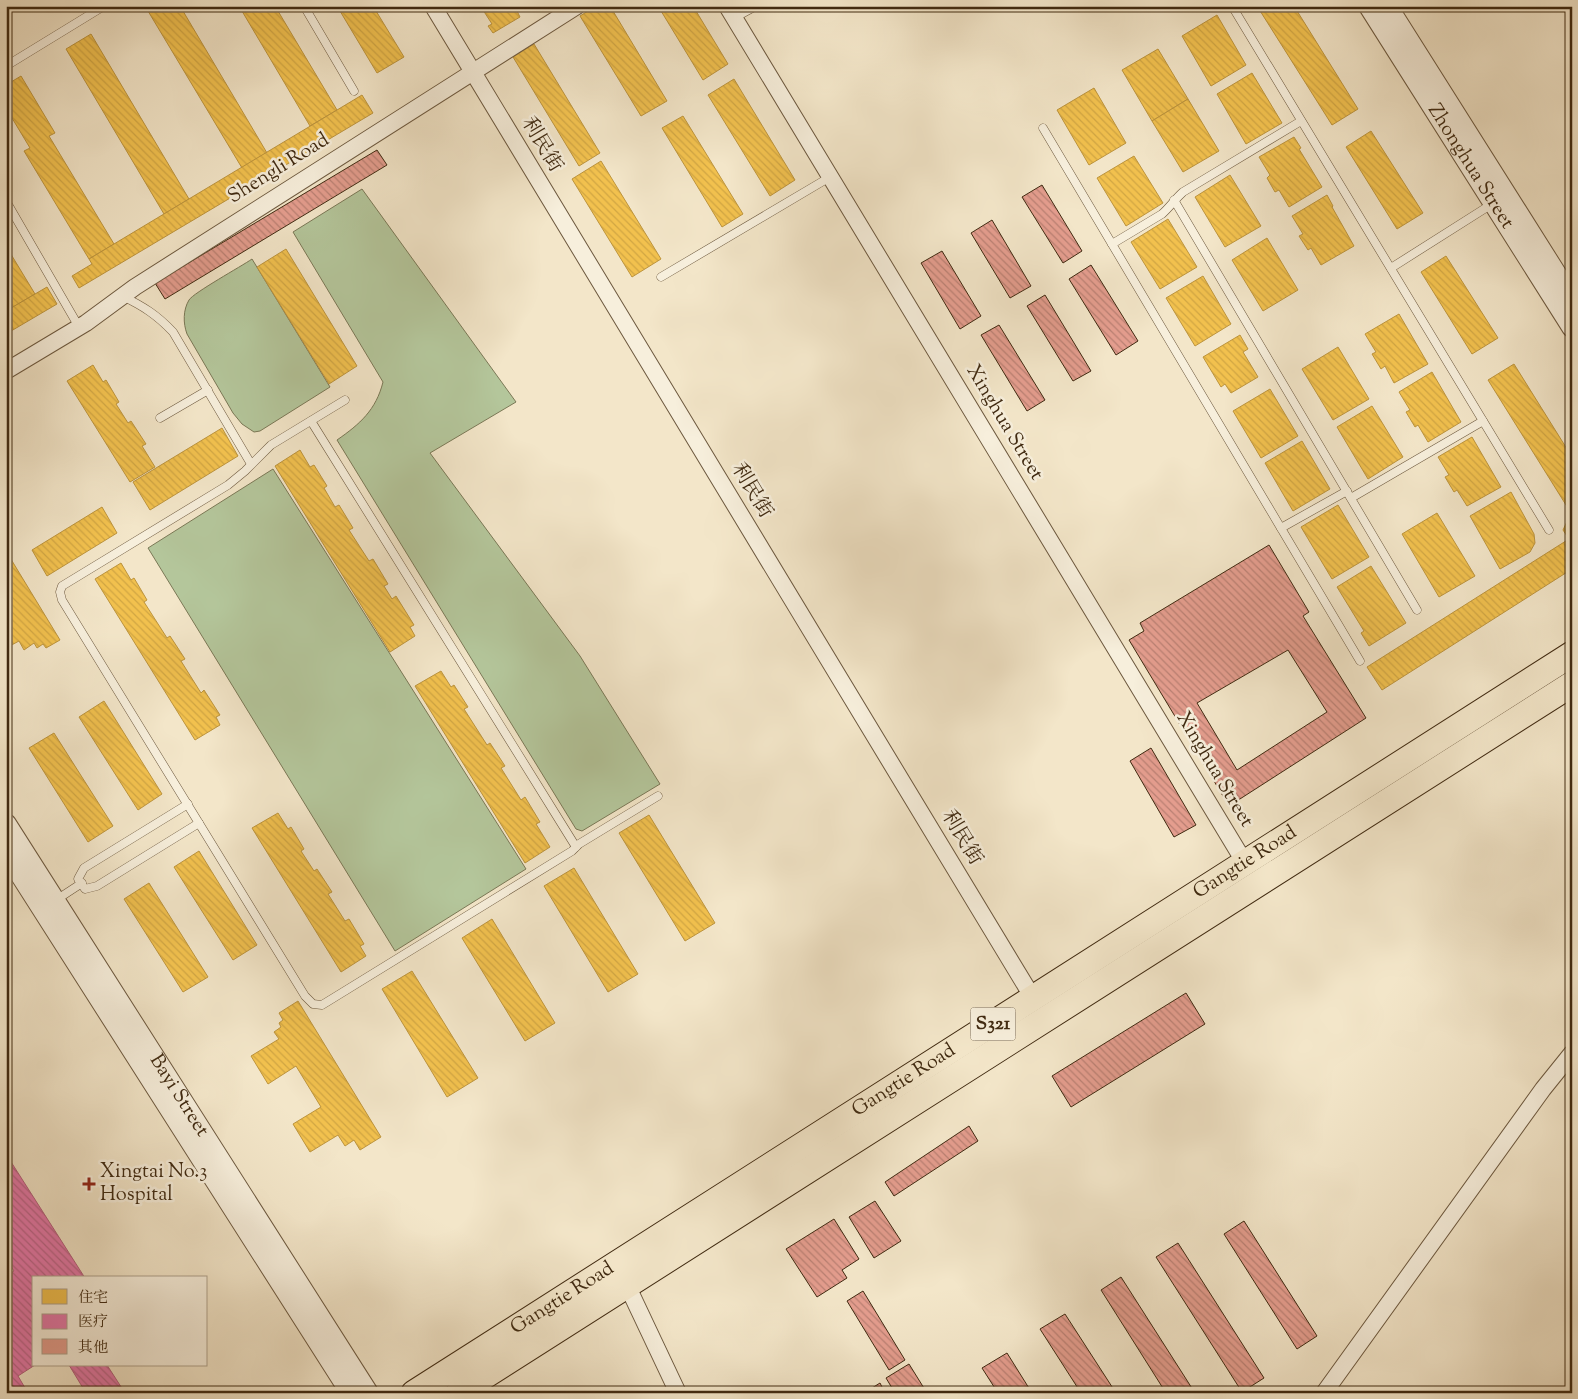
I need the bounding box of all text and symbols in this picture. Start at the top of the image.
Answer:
street label: Zhonghua Street [1420,98,1521,235]
street label: 利民街 [513,112,569,178]
street label: Shengli Road [223,126,335,212]
street label: Xinghua Street [958,360,1050,486]
street label: 利民街 [723,458,779,524]
street label: Xinghua Street [1168,707,1260,833]
street label: 利民街 [933,805,989,871]
street label: Gangtie Road [1188,819,1303,907]
road number: S321 [970,1008,1016,1040]
street label: Gangtie Road [846,1036,961,1124]
street label: Bayi Street [142,1049,216,1143]
place label: Xingtai No.3 Hospital [100,1158,207,1210]
marker: Xingtai No.3 Hospital [82,1177,96,1191]
street label: Gangtie Road [505,1254,620,1342]
legend [32,1276,208,1366]
text: 住宅 [78,1288,108,1309]
text: 医疗 [78,1312,108,1333]
text: 其他 [78,1338,108,1359]

